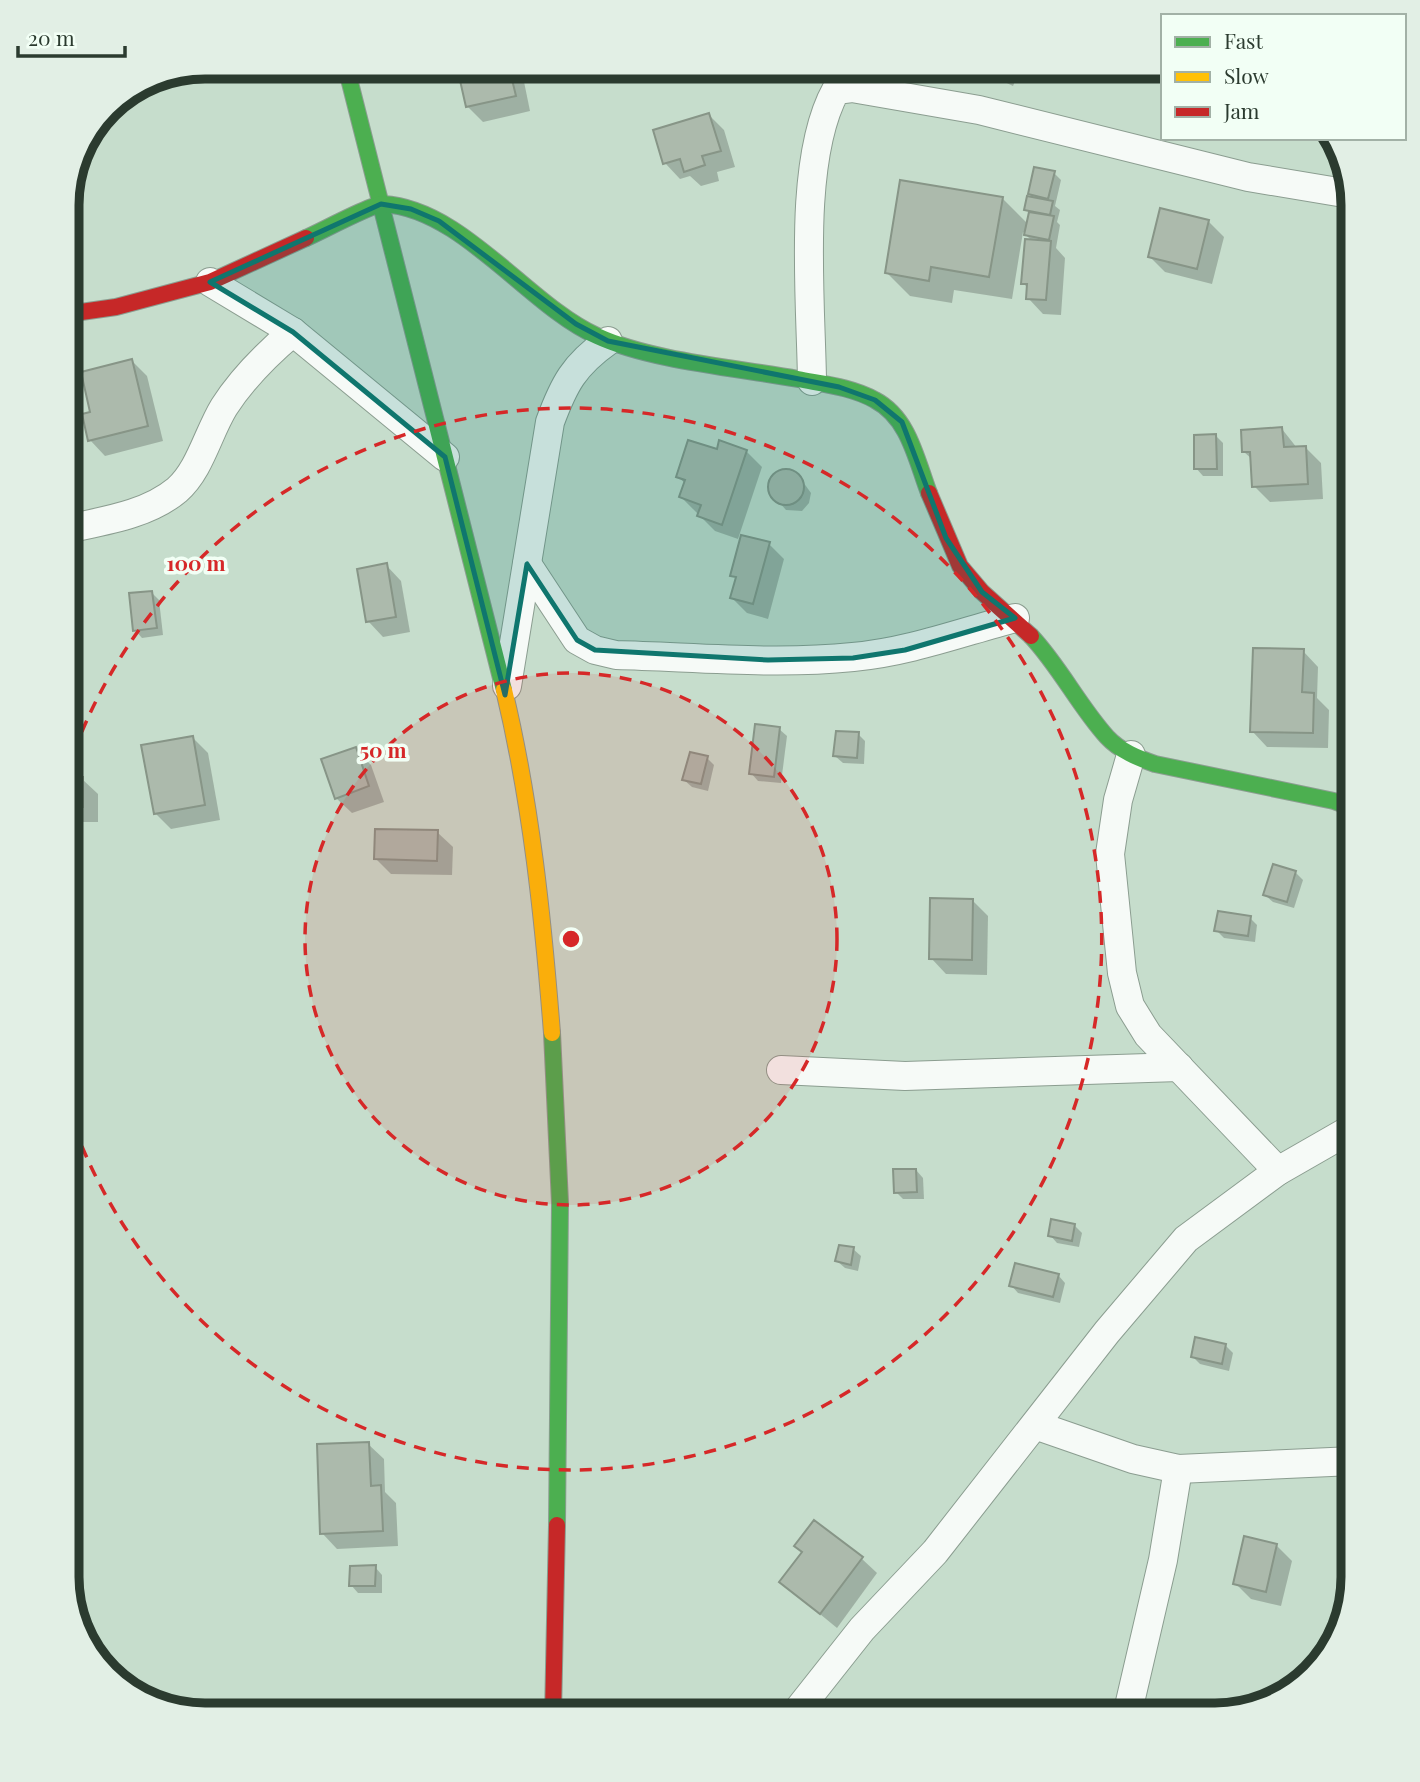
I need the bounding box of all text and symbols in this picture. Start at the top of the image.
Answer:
scale bar [18,14,124,58]
legend [1161,14,1406,140]
text: 20 m [28,23,75,51]
text: Fast [1224,26,1263,54]
text: Slow [1224,61,1269,89]
text: Jam [1223,96,1260,124]
text: 100 m [166,548,226,576]
text: 50 m [359,735,407,763]
centre of rings [559,927,583,951]

